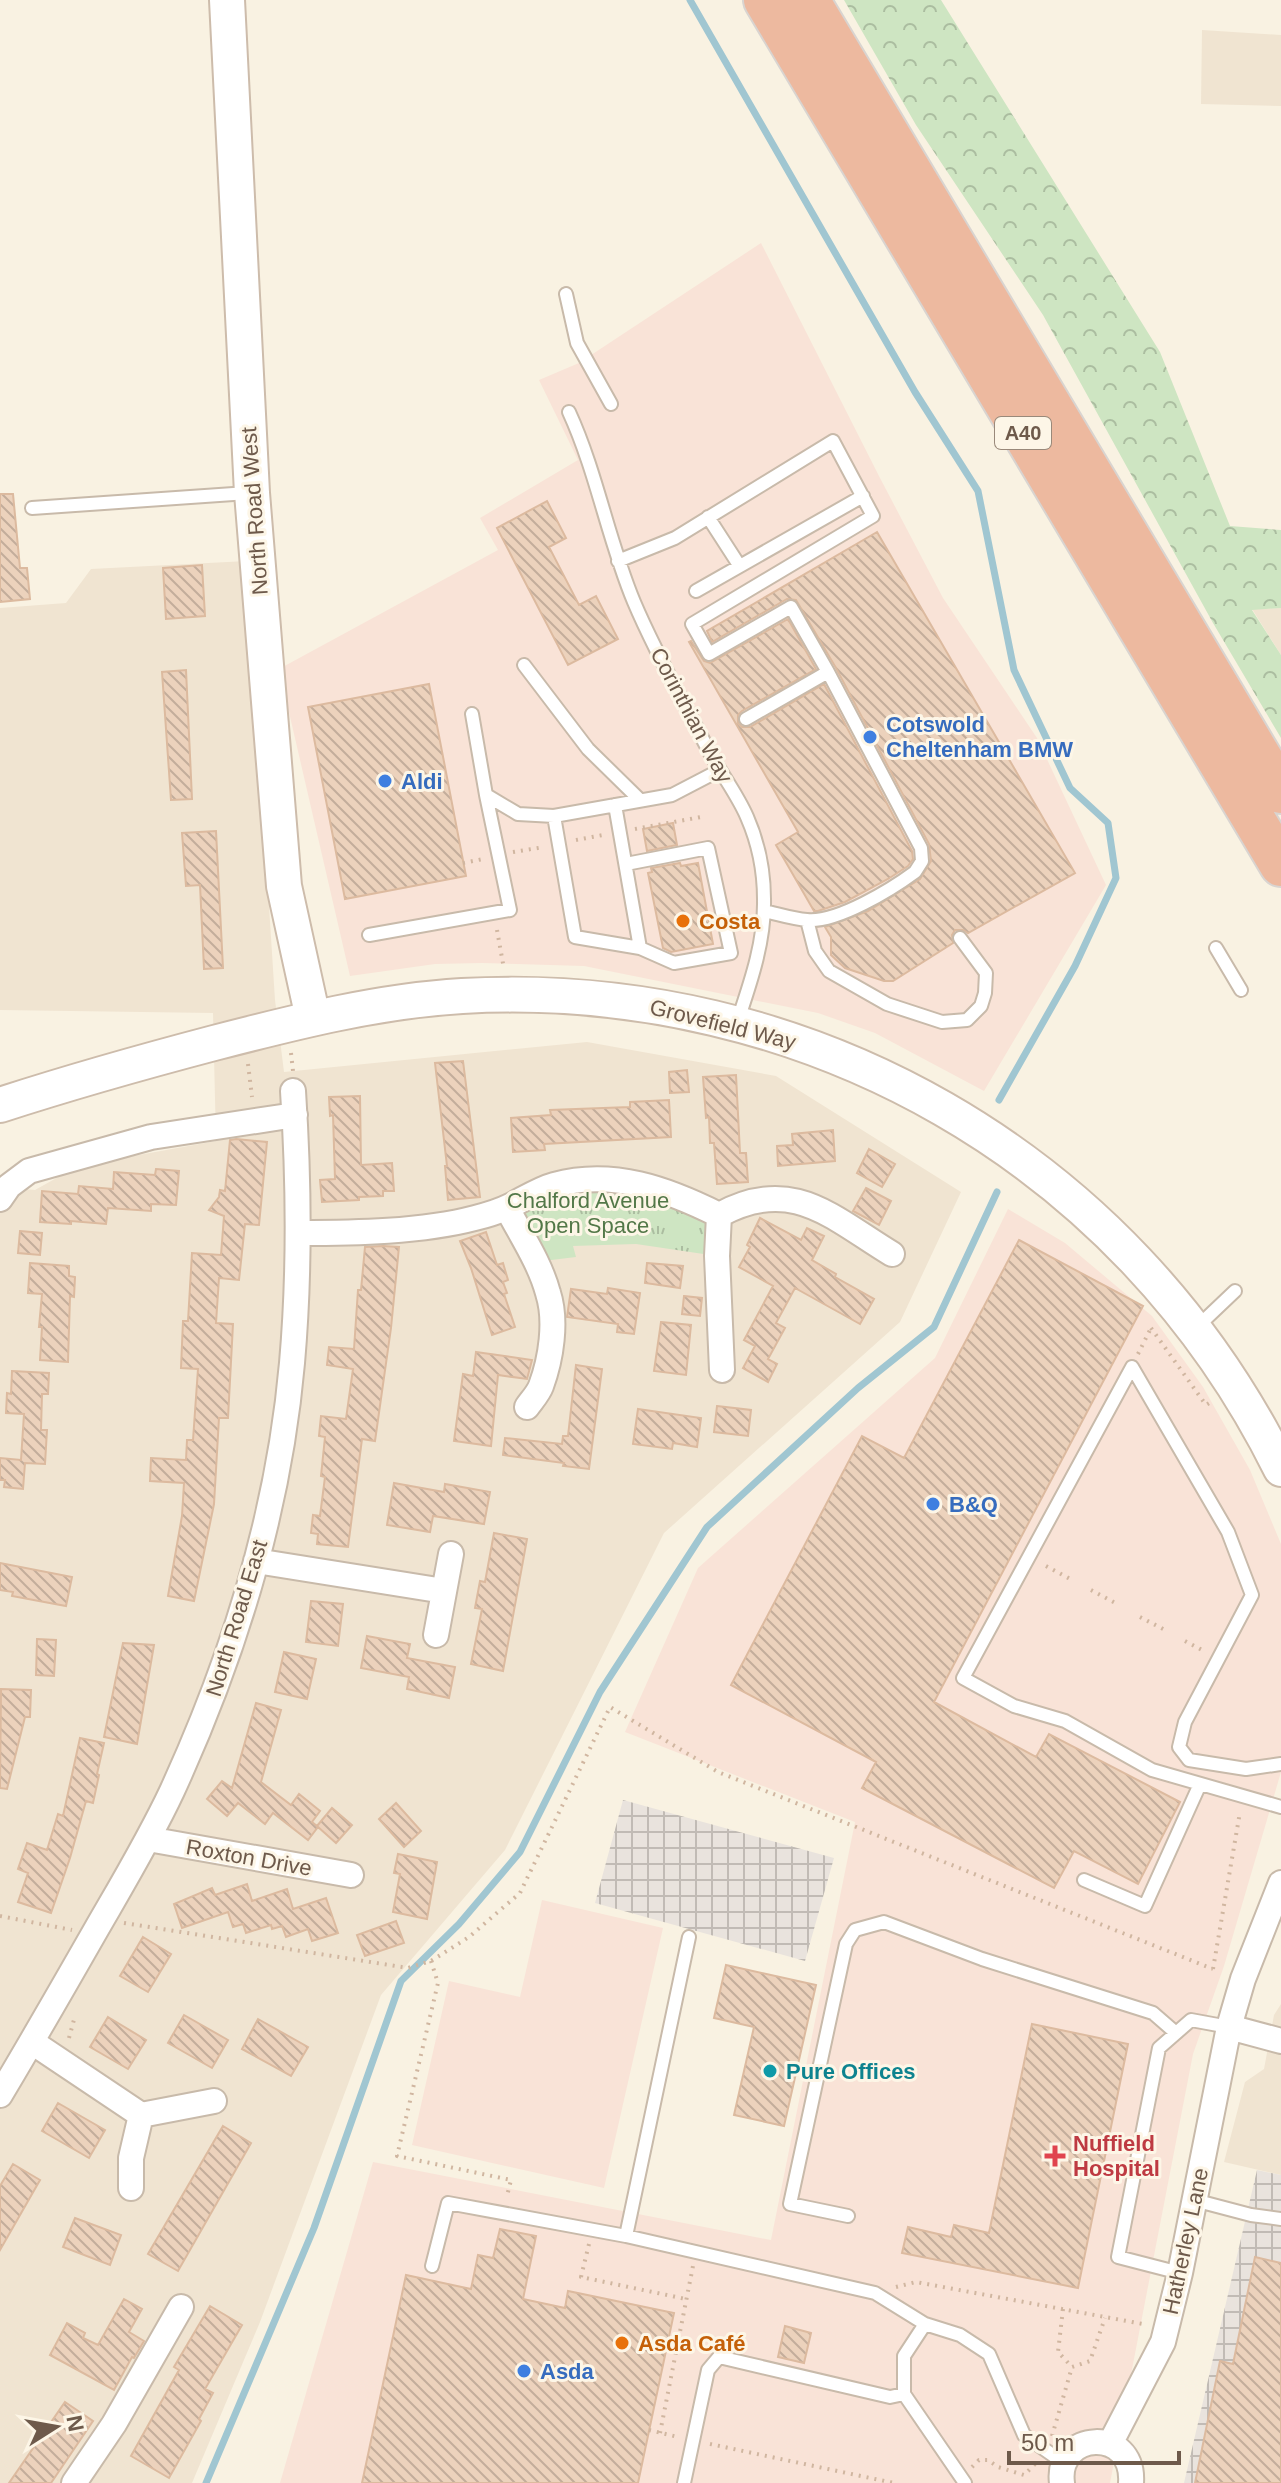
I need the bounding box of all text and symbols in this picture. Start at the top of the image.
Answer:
road number: A40 [995,417,1051,449]
street label: North Road West [236,426,273,596]
street label: Corinthian Way [645,643,738,787]
place label: Cotswold Cheltenham BMW [886,712,1073,762]
marker: Cotswold Cheltenham BMW [861,728,879,746]
place label: Aldi [401,769,443,794]
marker: Aldi [376,772,394,790]
place label: Costa [699,909,761,934]
marker: Costa [674,912,692,930]
street label: Grovefield Way [647,994,798,1055]
park label: Chalford Avenue Open Space [507,1188,669,1238]
place label: B&Q [949,1492,998,1517]
marker: B&Q [924,1495,942,1513]
street label: North Road East [201,1537,272,1700]
street label: Roxton Drive [184,1834,314,1881]
place label: Pure Offices [786,2059,916,2084]
marker: Pure Offices [761,2062,779,2080]
place label: Nuffield Hospital [1073,2131,1160,2181]
marker: Nuffield Hospital [1044,2145,1066,2167]
street label: Hatherley Lane [1158,2166,1213,2317]
place label: Asda Café [638,2331,746,2356]
marker: Asda Café [613,2334,631,2352]
place label: Asda [540,2359,595,2384]
marker: Asda [515,2362,533,2380]
north arrow [16,2387,96,2467]
text: N [61,2413,89,2433]
scale bar [1009,2415,1179,2465]
text: 50 m [1021,2429,1074,2456]

